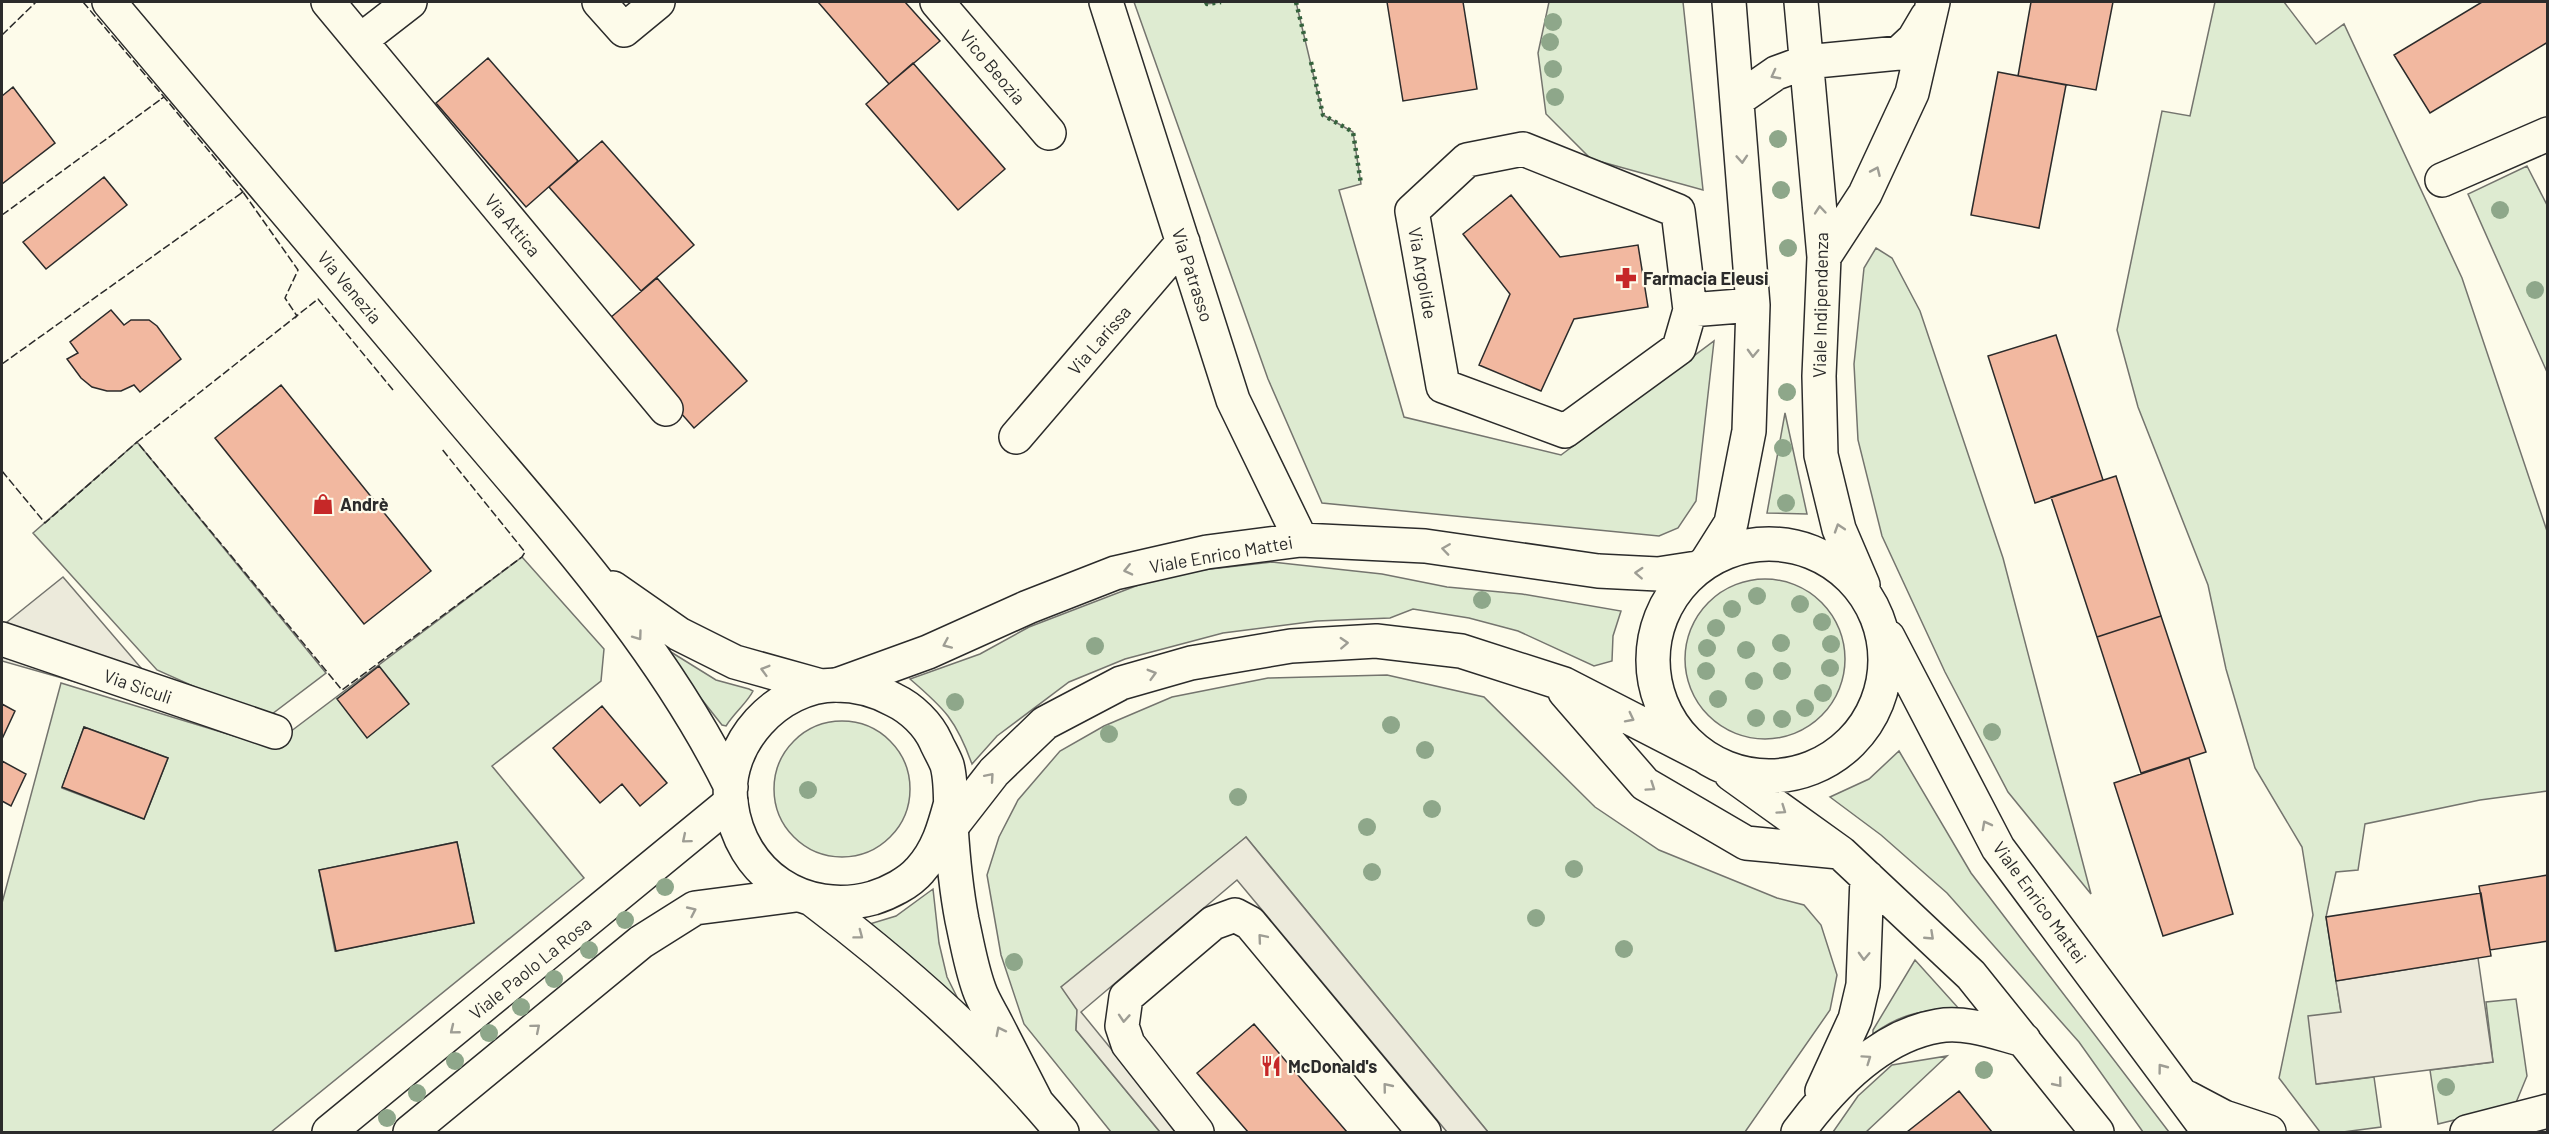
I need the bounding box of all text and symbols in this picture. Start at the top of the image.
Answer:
street label: Vico Beozia [956,25,1030,109]
one-way arrow [1771,68,1782,79]
one-way arrow [1735,154,1748,163]
one-way arrow [1869,166,1881,177]
street label: Via Attica [480,189,546,261]
one-way arrow [1814,205,1827,214]
street label: Via Argolide [1404,225,1442,321]
street label: Via Patrasso [1168,226,1218,324]
street label: Viale Indipendenza [1808,232,1832,378]
street label: Via Venezia [313,246,387,328]
pharmacy icon: Farmacia Eleusi [1614,266,1638,290]
place label: Farmacia Eleusi [1643,267,1769,289]
street label: Via Larissa [1063,301,1135,379]
one-way arrow [1747,349,1759,358]
shop icon: Andrè [311,492,335,516]
place label: Andrè [340,493,389,515]
one-way arrow [1834,523,1846,534]
street label: Viale Enrico Mattei [1148,531,1294,577]
one-way arrow [1441,544,1450,556]
one-way arrow [1123,563,1133,576]
one-way arrow [1634,567,1643,580]
one-way arrow [631,630,642,641]
one-way arrow [943,636,954,648]
one-way arrow [1339,636,1348,649]
street label: Via Siculi [101,664,175,708]
one-way arrow [760,665,771,677]
one-way arrow [1146,669,1157,681]
one-way arrow [1623,711,1634,722]
one-way arrow [983,773,994,784]
one-way arrow [1644,780,1655,791]
one-way arrow [1775,803,1786,814]
one-way arrow [1982,821,1993,832]
one-way arrow [682,832,693,843]
street label: Viale Enrico Mattei [1988,837,2092,967]
one-way arrow [685,907,696,919]
street label: Viale Paolo La Rosa [465,912,595,1024]
one-way arrow [853,928,864,939]
one-way arrow [1923,929,1934,940]
one-way arrow [1258,933,1269,944]
one-way arrow [1858,951,1870,960]
one-way arrow [1117,1014,1130,1023]
one-way arrow [450,1023,461,1034]
one-way arrow [529,1024,540,1035]
one-way arrow [996,1026,1007,1037]
restaurant icon: McDonald's [1259,1054,1283,1078]
place label: McDonald's [1288,1055,1377,1077]
one-way arrow [1861,1055,1872,1066]
one-way arrow [2159,1064,2170,1075]
one-way arrow [2051,1076,2062,1087]
one-way arrow [1383,1083,1394,1094]

